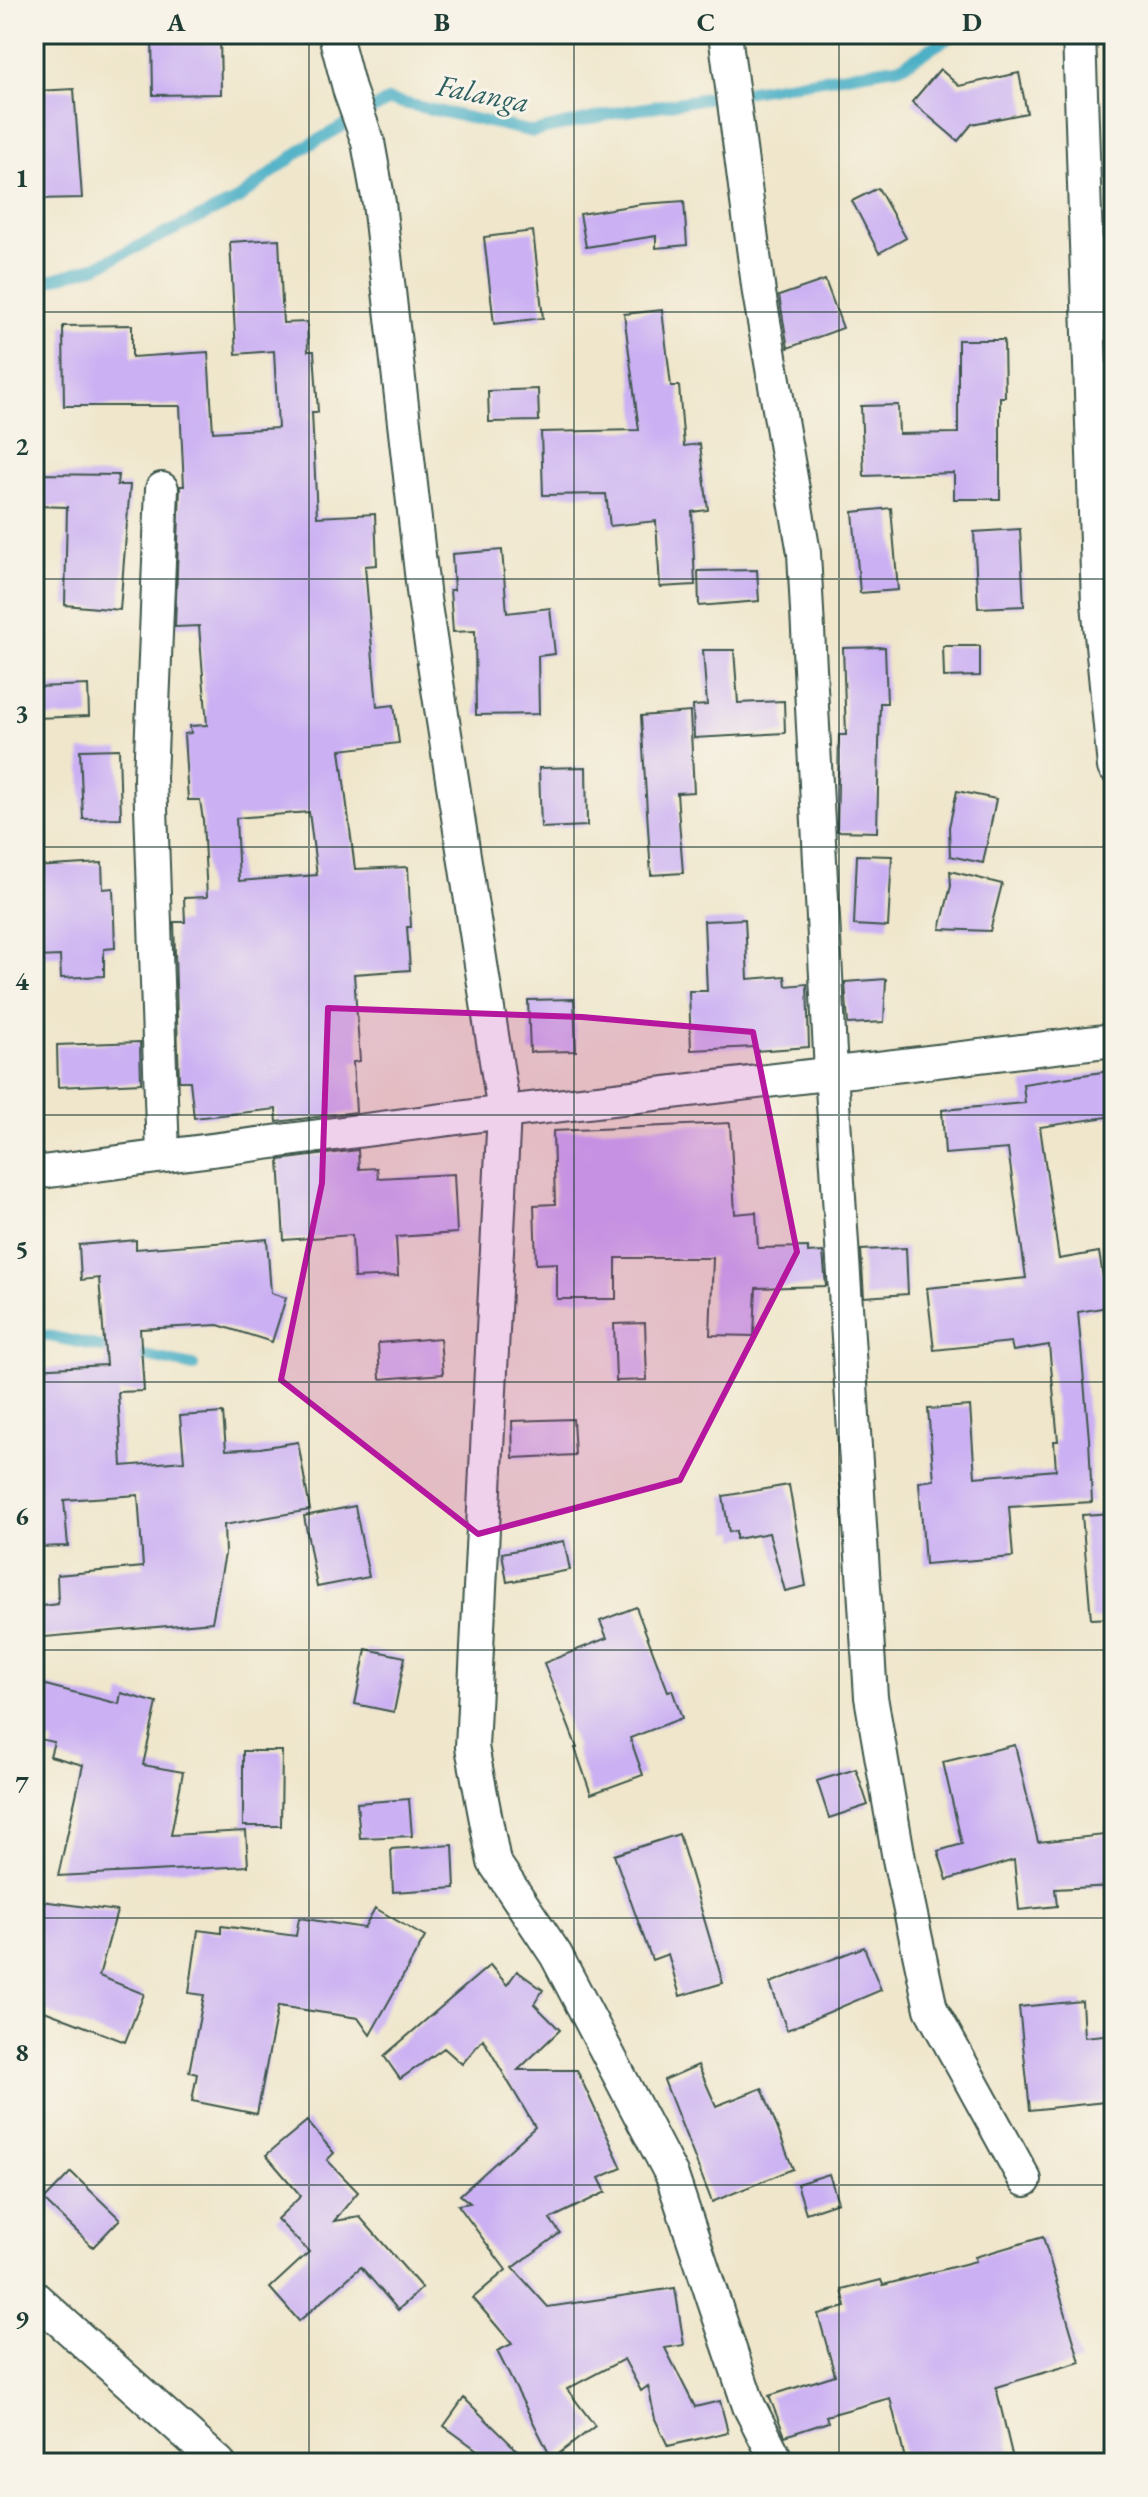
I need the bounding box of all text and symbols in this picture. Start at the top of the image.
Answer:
text: A [166,5,186,39]
text: B [434,5,450,39]
text: C [697,5,715,39]
text: D [962,5,982,39]
water label: Falanga [432,65,533,121]
text: 1 [15,161,29,195]
text: 2 [15,429,29,463]
text: 3 [15,696,29,730]
text: 4 [15,964,29,998]
text: 5 [15,1232,29,1266]
text: 6 [15,1499,29,1533]
text: 7 [15,1767,29,1801]
text: 8 [15,2035,29,2069]
text: 9 [15,2302,29,2336]

